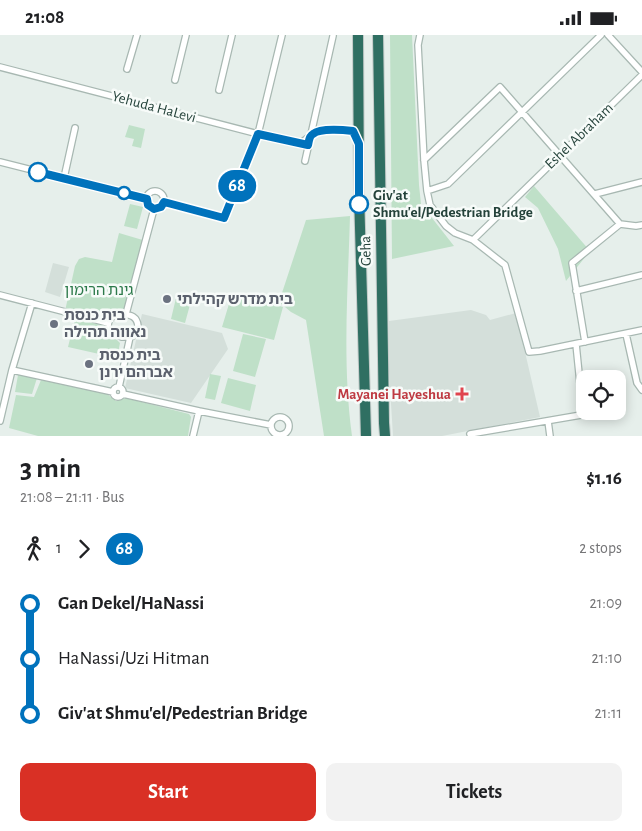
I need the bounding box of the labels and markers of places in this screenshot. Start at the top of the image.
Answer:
unlabelled marker [28,162,48,182]
unlabelled marker [117,186,131,200]
place label: Giv'at Shmu'el/Pedestrian Bridge [373,188,533,220]
marker: Giv'at Shmu'el/Pedestrian Bridge [349,194,369,214]
place label: בית מדרש קהילתי [177,292,293,307]
marker: בית מדרש קהילתי [161,293,173,305]
place label: בית כנסת נאווה תהילה [64,308,146,340]
marker: בית כנסת נאווה תהילה [48,318,60,330]
place label: בית כנסת אברהם ירנן [99,348,173,380]
marker: בית כנסת אברהם ירנן [83,358,95,370]
place label: Mayanei Hayeshua [338,387,451,402]
marker: Mayanei Hayeshua [455,387,469,401]

